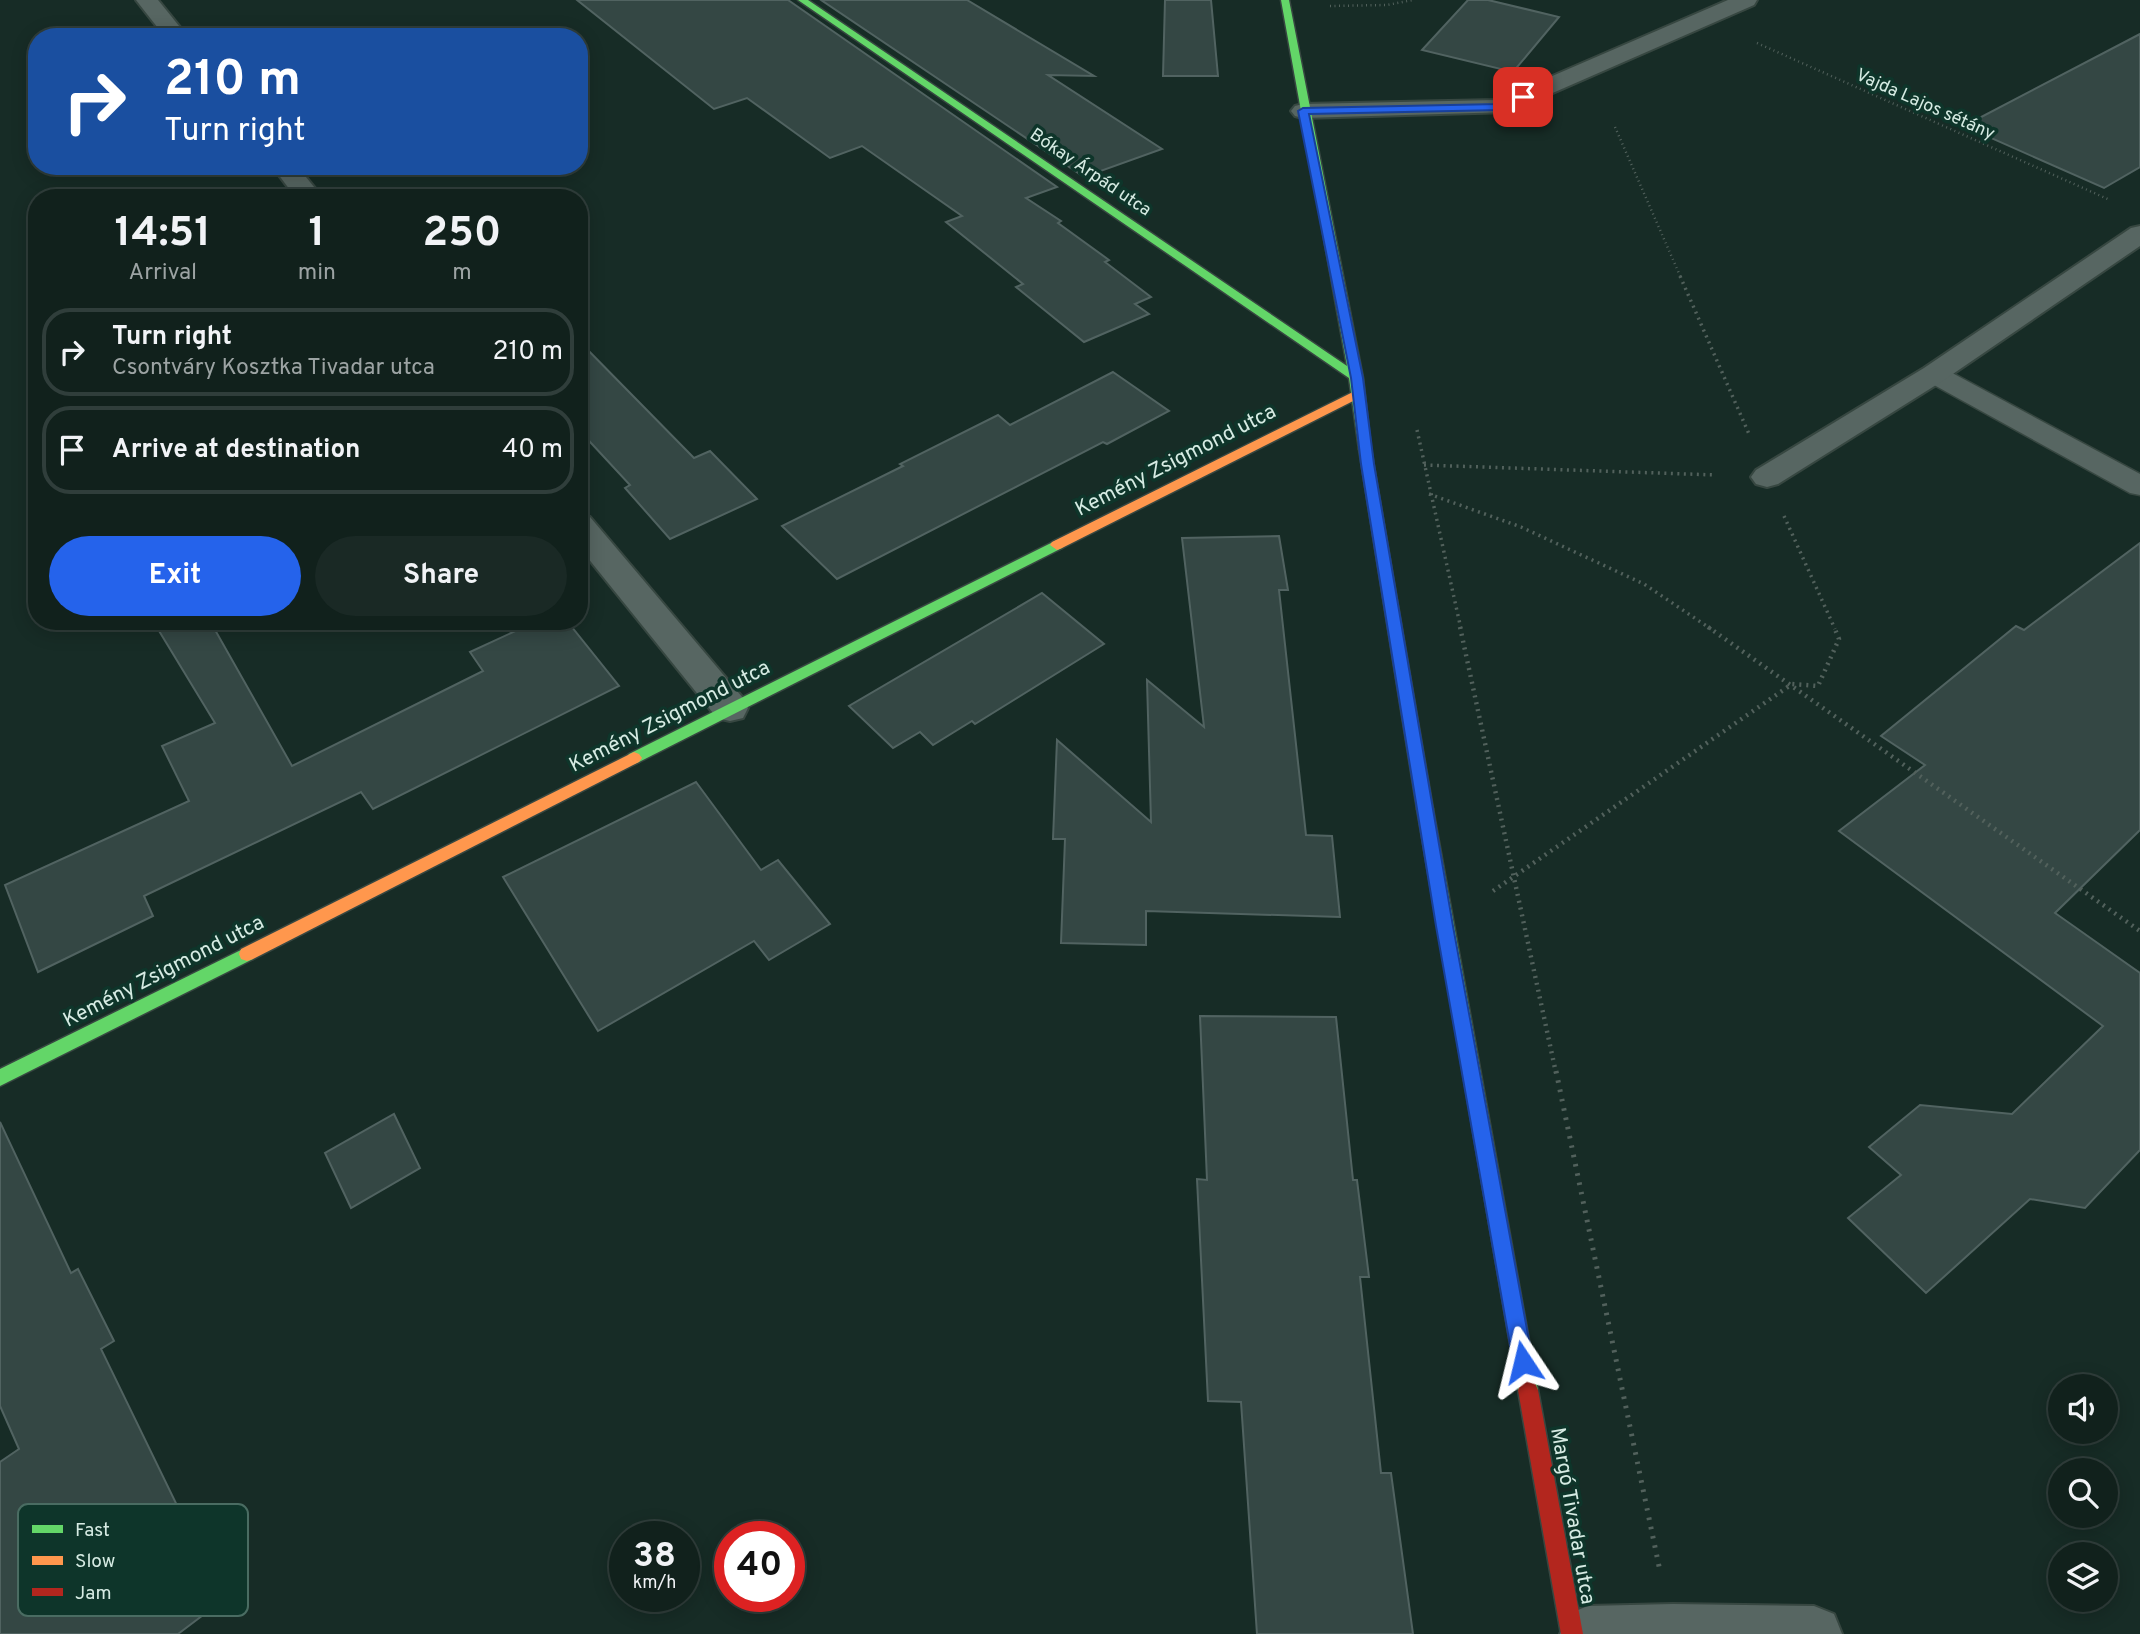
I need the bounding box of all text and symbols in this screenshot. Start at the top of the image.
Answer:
text: 210 m [164,51,301,113]
icon: right [49,56,140,147]
street label: Vajda Lajos sétány [1852,64,1998,146]
pin [1493,67,1553,127]
icon: arrive [1504,78,1542,116]
text: Turn right [164,112,306,152]
street label: Bókay Árpád utca [1025,122,1156,222]
text: 14:51 [115,208,211,261]
text: 1 [308,208,325,261]
text: 250 [423,208,501,261]
text: Arrival [129,259,197,288]
text: min [298,259,336,288]
text: m [452,259,472,288]
text: Turn right [112,321,232,354]
icon: right [53,333,91,371]
text: 210 m [493,336,563,369]
text: Csontváry Kosztka Tivadar utca [112,354,435,383]
street label: Kemény Zsigmond utca [1071,399,1281,523]
icon: arrive [53,431,91,469]
text: Arrive at destination [112,434,360,467]
text: 40 m [502,434,563,467]
button: Exit [49,536,301,616]
button: Share [315,536,567,616]
street label: Kemény Zsigmond utca [565,655,775,779]
street label: Kemény Zsigmond utca [59,910,269,1034]
position arrow [1486,1325,1560,1399]
map controls [2048,1374,2118,1612]
button: sound [2048,1374,2118,1444]
street label: Margó Tivadar utca [1543,1425,1601,1607]
button: search [2048,1458,2118,1528]
legend [18,1504,248,1616]
text: Fast [75,1519,110,1543]
speed limit sign: 40 [714,1521,805,1612]
text: 38 [633,1535,676,1579]
button: layers [2048,1542,2118,1612]
text: Slow [75,1550,115,1574]
text: km/h [633,1572,676,1595]
text: Jam [75,1582,112,1606]

